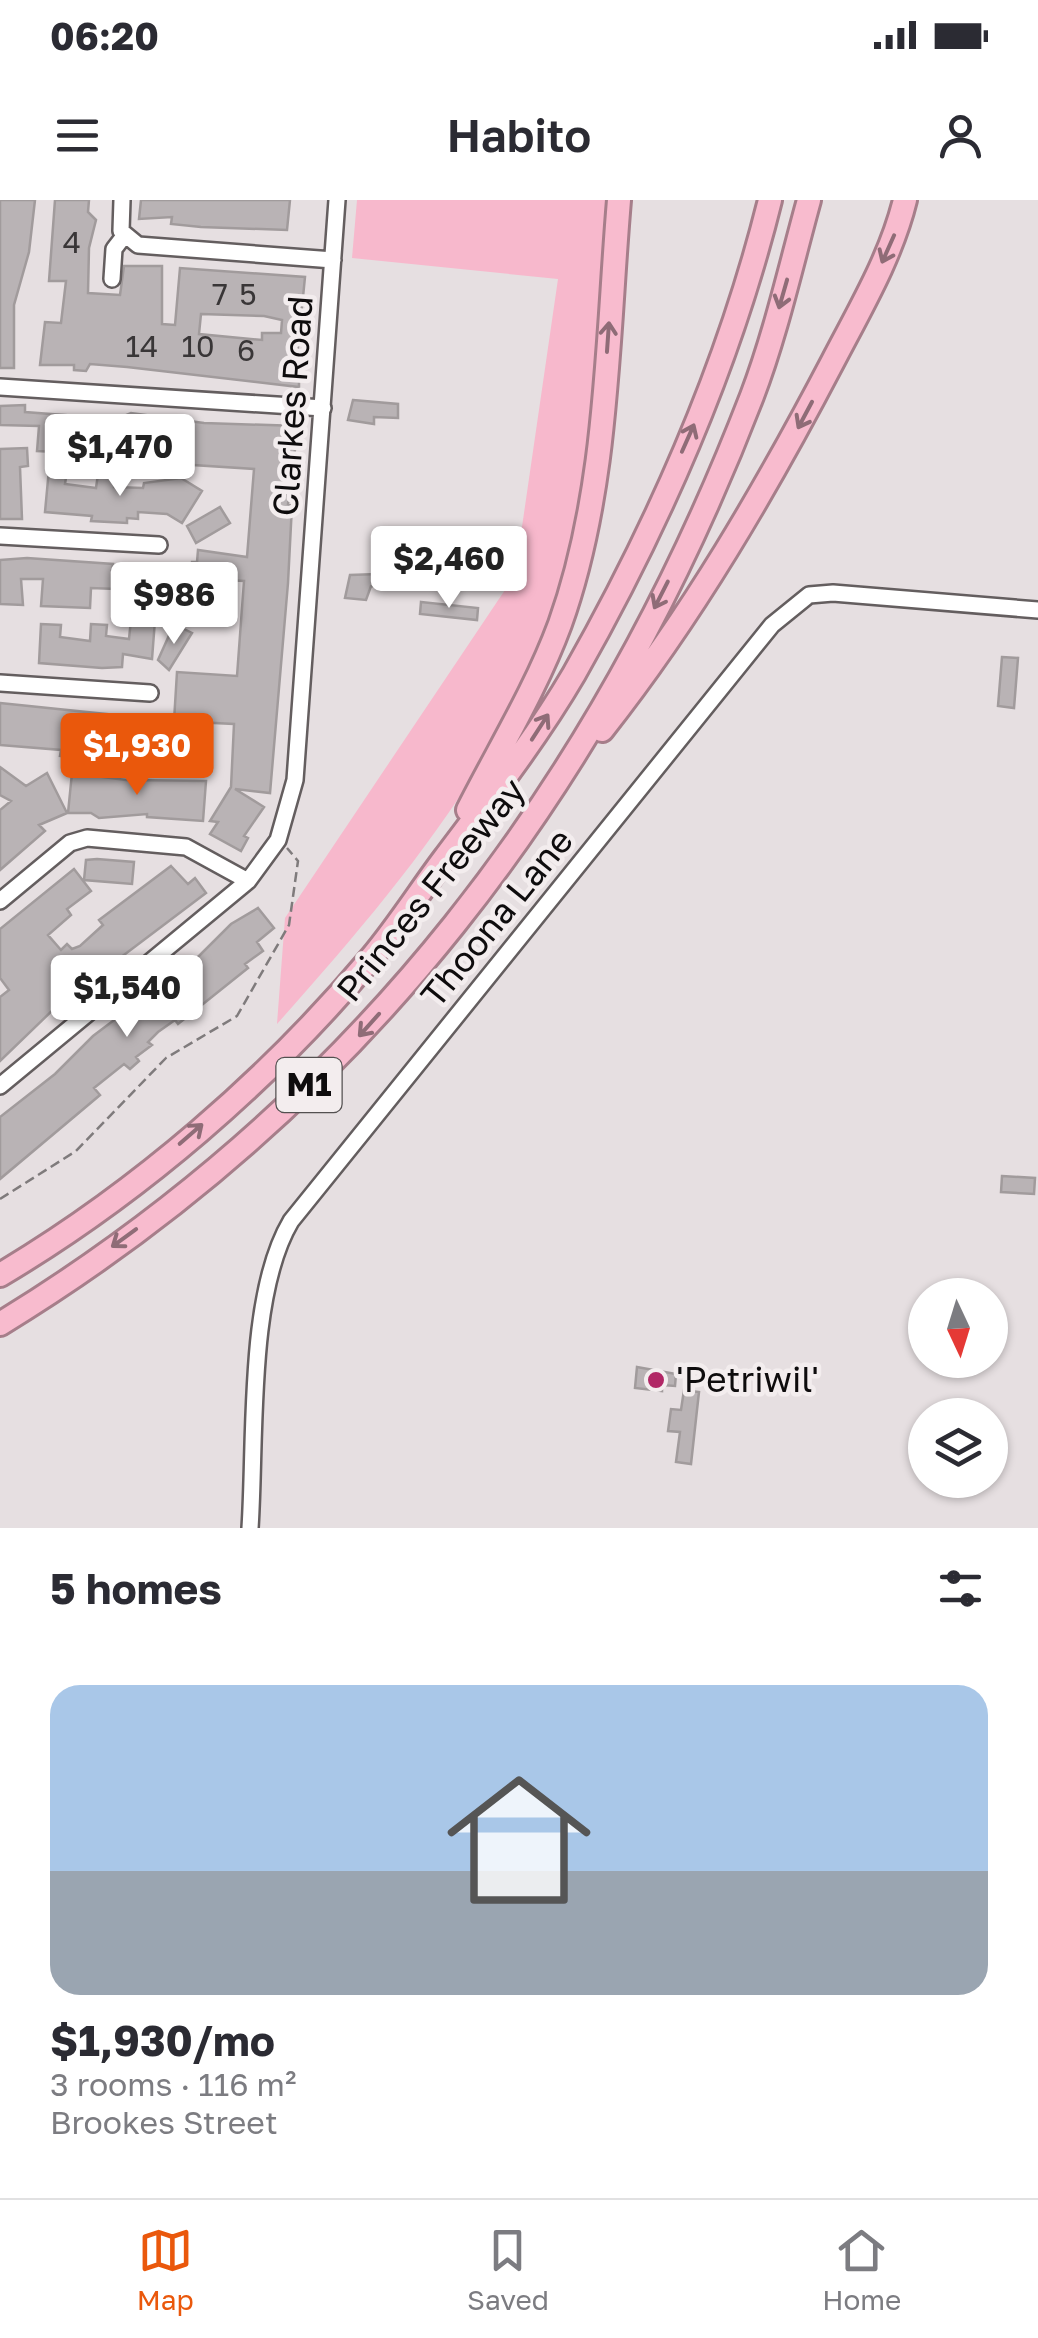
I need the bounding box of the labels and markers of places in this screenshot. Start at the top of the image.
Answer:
pin: $1,470 [39,414,201,499]
pin: $2,460 [368,526,530,611]
pin: $986 [115,562,233,647]
pin: $1,930 [56,713,218,798]
pin: $1,540 [46,955,208,1040]
place label: 'Petriwil' [676,1358,819,1400]
marker: 'Petriwil' [645,1369,667,1391]

